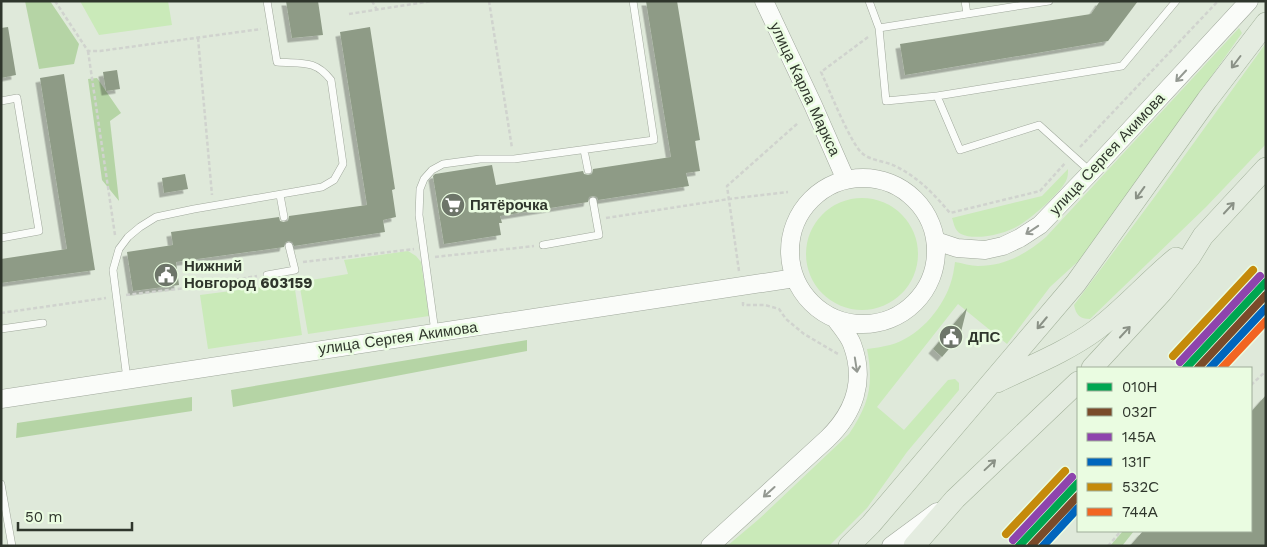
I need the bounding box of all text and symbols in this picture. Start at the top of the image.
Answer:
street label: улица Карла Маркса [766,19,844,159]
one-way arrow [1231,55,1241,69]
one-way arrow [1175,69,1187,82]
street label: улица Сергея Акимова [1046,89,1169,219]
one-way arrow [1135,186,1145,200]
supermarket icon: Пятёрочка [440,192,466,218]
place label: Пятёрочка [470,196,548,214]
one-way arrow [1223,201,1235,214]
one-way arrow [1025,225,1039,236]
place label: Нижний Новгород 603159 [184,257,313,292]
public building icon: Нижний Новгород 603159 [153,262,179,288]
one-way arrow [1037,316,1048,329]
street label: улица Сергея Акимова [317,318,479,358]
public building icon: ДПС [938,324,964,350]
one-way arrow [1119,326,1131,339]
place label: ДПС [968,328,1000,346]
one-way arrow [851,356,861,372]
legend [1077,367,1252,532]
text: 010Н [1122,378,1157,396]
text: 032Г [1122,403,1157,421]
text: 145А [1122,428,1156,446]
text: 131Г [1122,453,1151,471]
one-way arrow [984,459,997,471]
text: 532С [1122,478,1159,496]
one-way arrow [763,486,776,498]
scale bar [18,500,131,532]
text: 744А [1122,503,1158,521]
text: 50 m [25,508,62,526]

